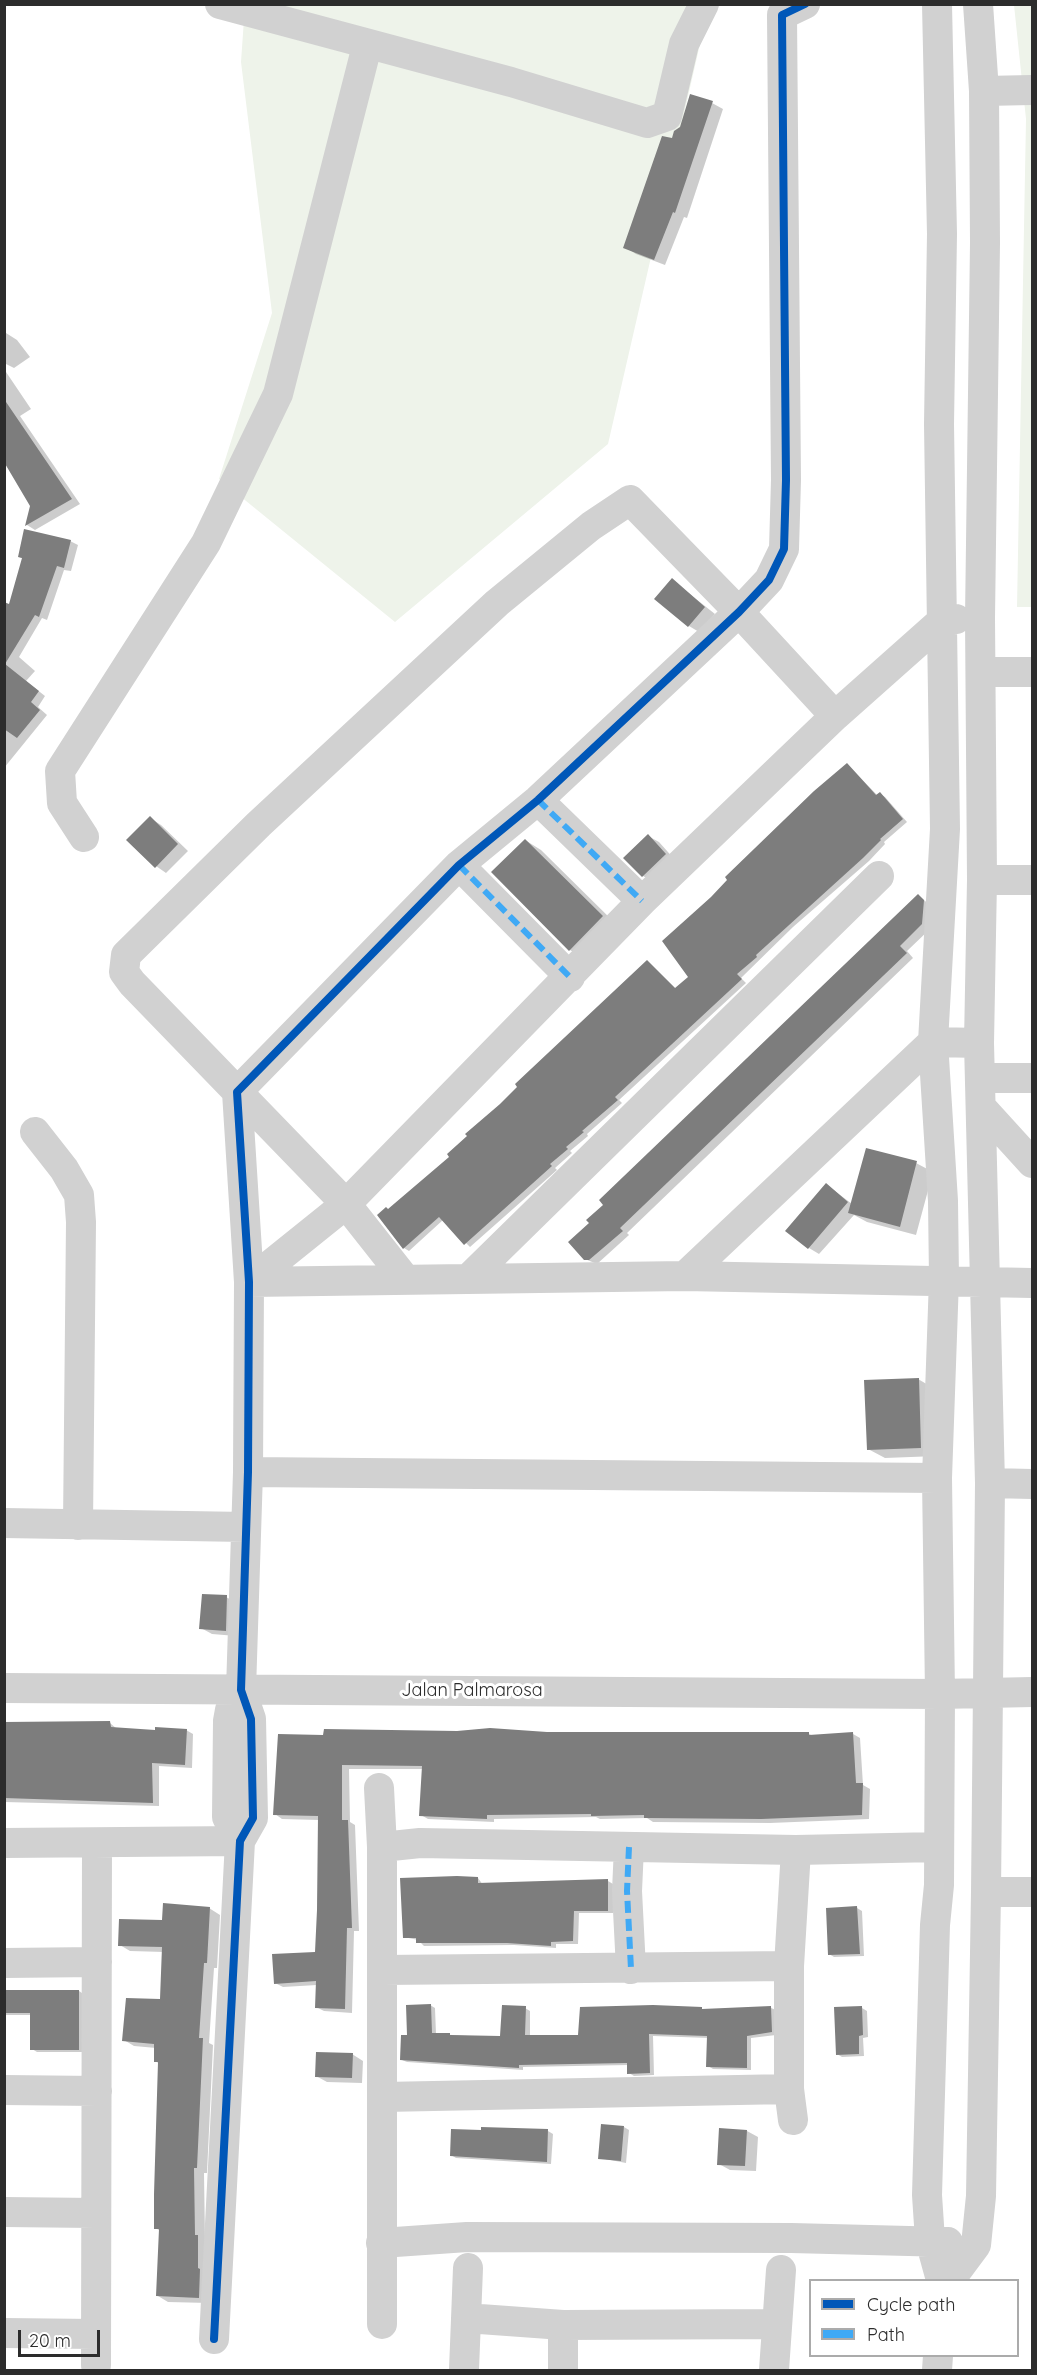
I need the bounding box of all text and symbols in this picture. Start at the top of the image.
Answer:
street label: Jalan Palmarosa [401,1680,543,1702]
legend [809,2279,1019,2357]
text: Cycle path [867,2293,955,2316]
scale bar [21,2318,104,2356]
text: Path [867,2323,905,2346]
text: 20 m [29,2329,71,2352]

